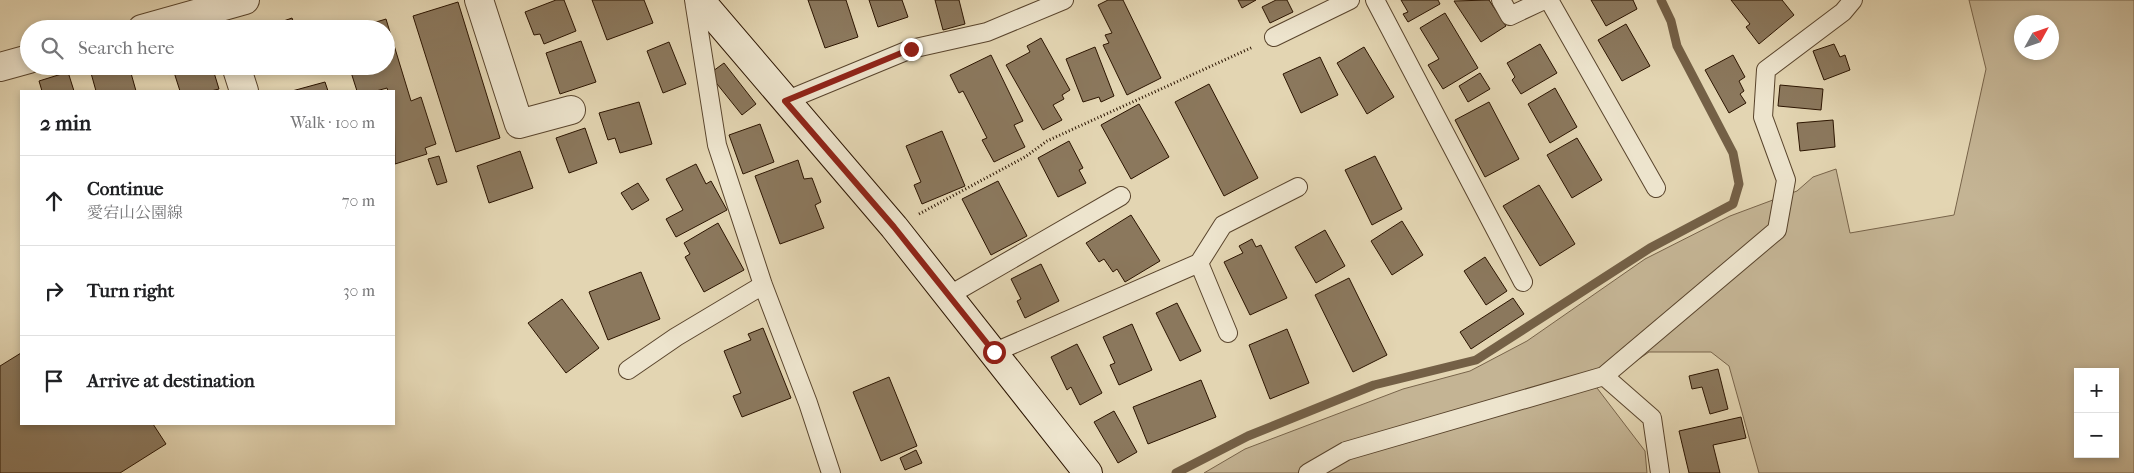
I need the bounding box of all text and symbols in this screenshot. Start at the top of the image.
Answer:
north arrow [2014,15,2059,60]
search box [20,20,395,75]
icon: search [38,34,66,62]
text: Search here [78,37,174,59]
route end [900,38,923,61]
text: 2 min [40,111,91,135]
text: Walk · 100 m [290,113,375,132]
text: Continue [87,178,163,200]
icon: ahead [40,187,68,215]
text: 70 m [342,191,375,210]
text: 愛宕山公園線 [87,203,183,222]
icon: right [40,277,68,305]
text: Turn right [87,280,174,302]
text: 30 m [343,281,375,300]
route start [983,341,1006,364]
icon: arrive [40,367,68,395]
map controls [2074,368,2119,458]
button: + [2074,368,2119,413]
text: Arrive at destination [87,370,255,392]
button: − [2074,413,2119,458]

